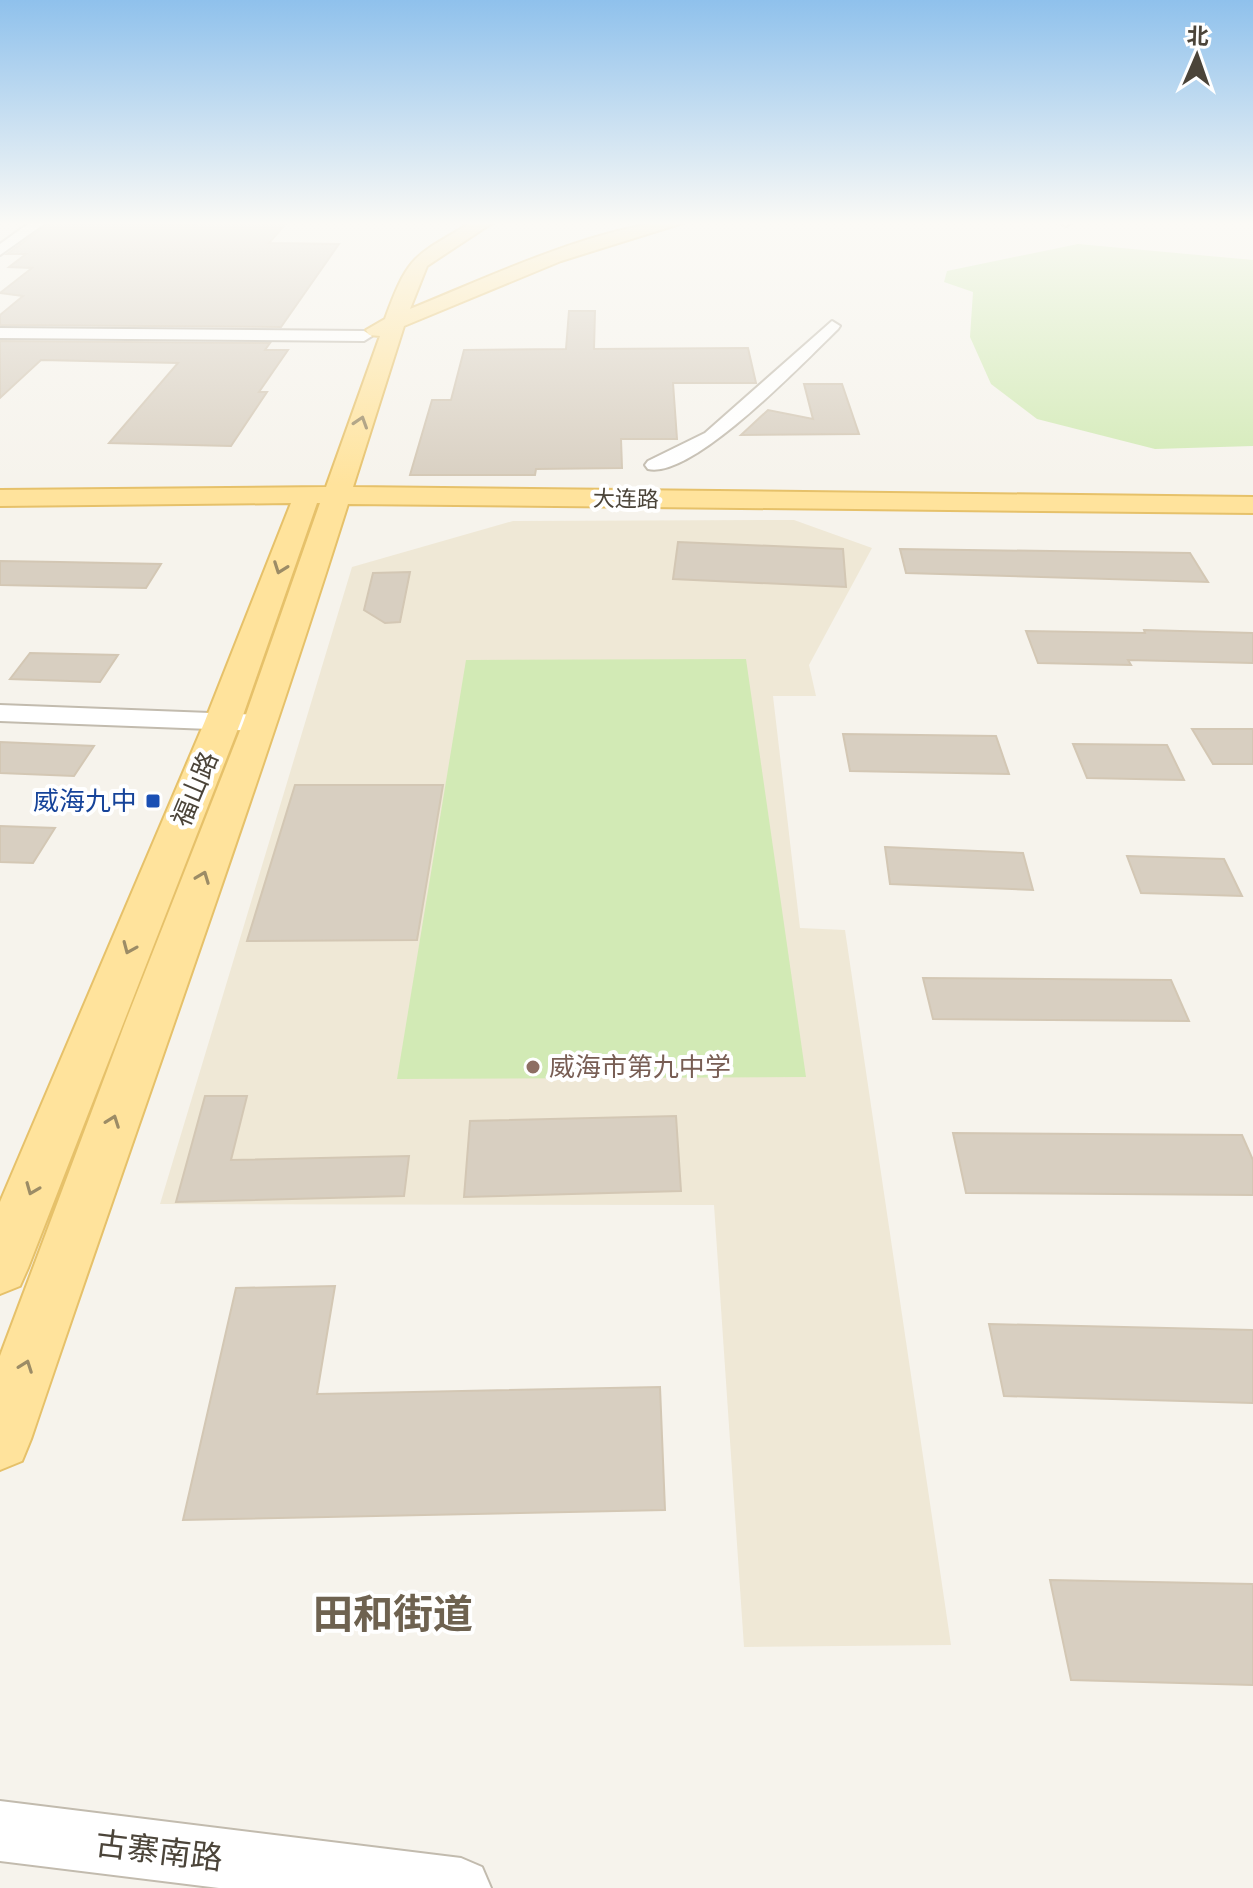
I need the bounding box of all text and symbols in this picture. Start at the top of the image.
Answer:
north arrow [1157,16,1237,96]
text: 北 [1186,24,1209,49]
one-way arrow [352,415,368,429]
street label: 大连路 [593,486,659,512]
one-way arrow [273,560,290,574]
street label: 福山路 [166,747,224,831]
place label: 威海九中 [33,786,137,816]
marker: 威海九中 [144,792,162,810]
one-way arrow [193,871,210,885]
one-way arrow [122,940,139,954]
place label: 威海市第九中学 [549,1052,731,1082]
marker: 威海市第九中学 [524,1058,542,1076]
one-way arrow [103,1114,120,1128]
one-way arrow [25,1181,41,1195]
one-way arrow [16,1359,33,1373]
district label: 田和街道 [313,1591,473,1638]
street label: 古寨南路 [93,1824,225,1878]

